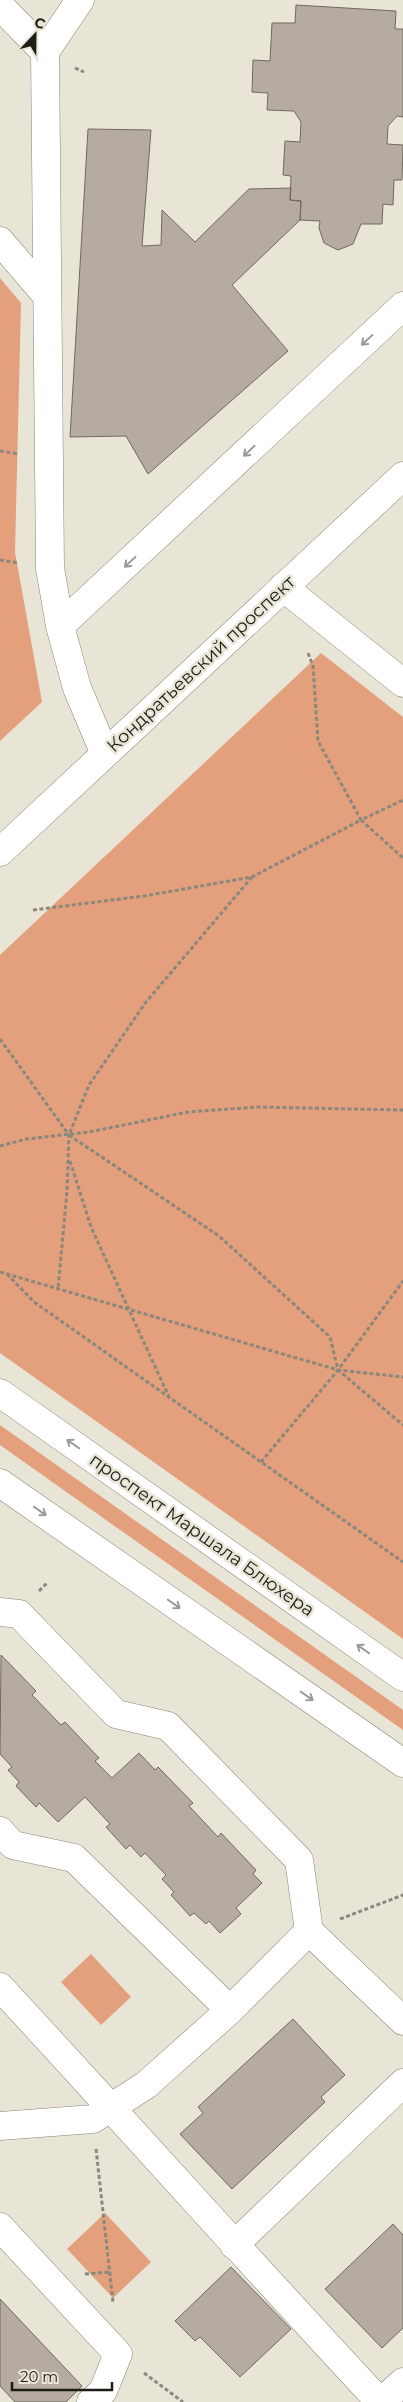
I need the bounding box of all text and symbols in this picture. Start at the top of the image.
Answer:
north arrow [10,10,60,60]
text: С [32,13,48,33]
one-way arrow [361,334,374,346]
one-way arrow [242,445,255,457]
one-way arrow [123,556,136,567]
street label: Кондратьевский проспект [102,571,300,757]
one-way arrow [66,1439,80,1449]
street label: проспект Маршала Блюхера [85,1449,319,1621]
one-way arrow [33,1506,47,1516]
one-way arrow [166,1599,180,1609]
one-way arrow [356,1644,370,1654]
one-way arrow [300,1691,314,1701]
scale bar [12,2360,112,2392]
text: 20 m [20,2367,58,2386]

